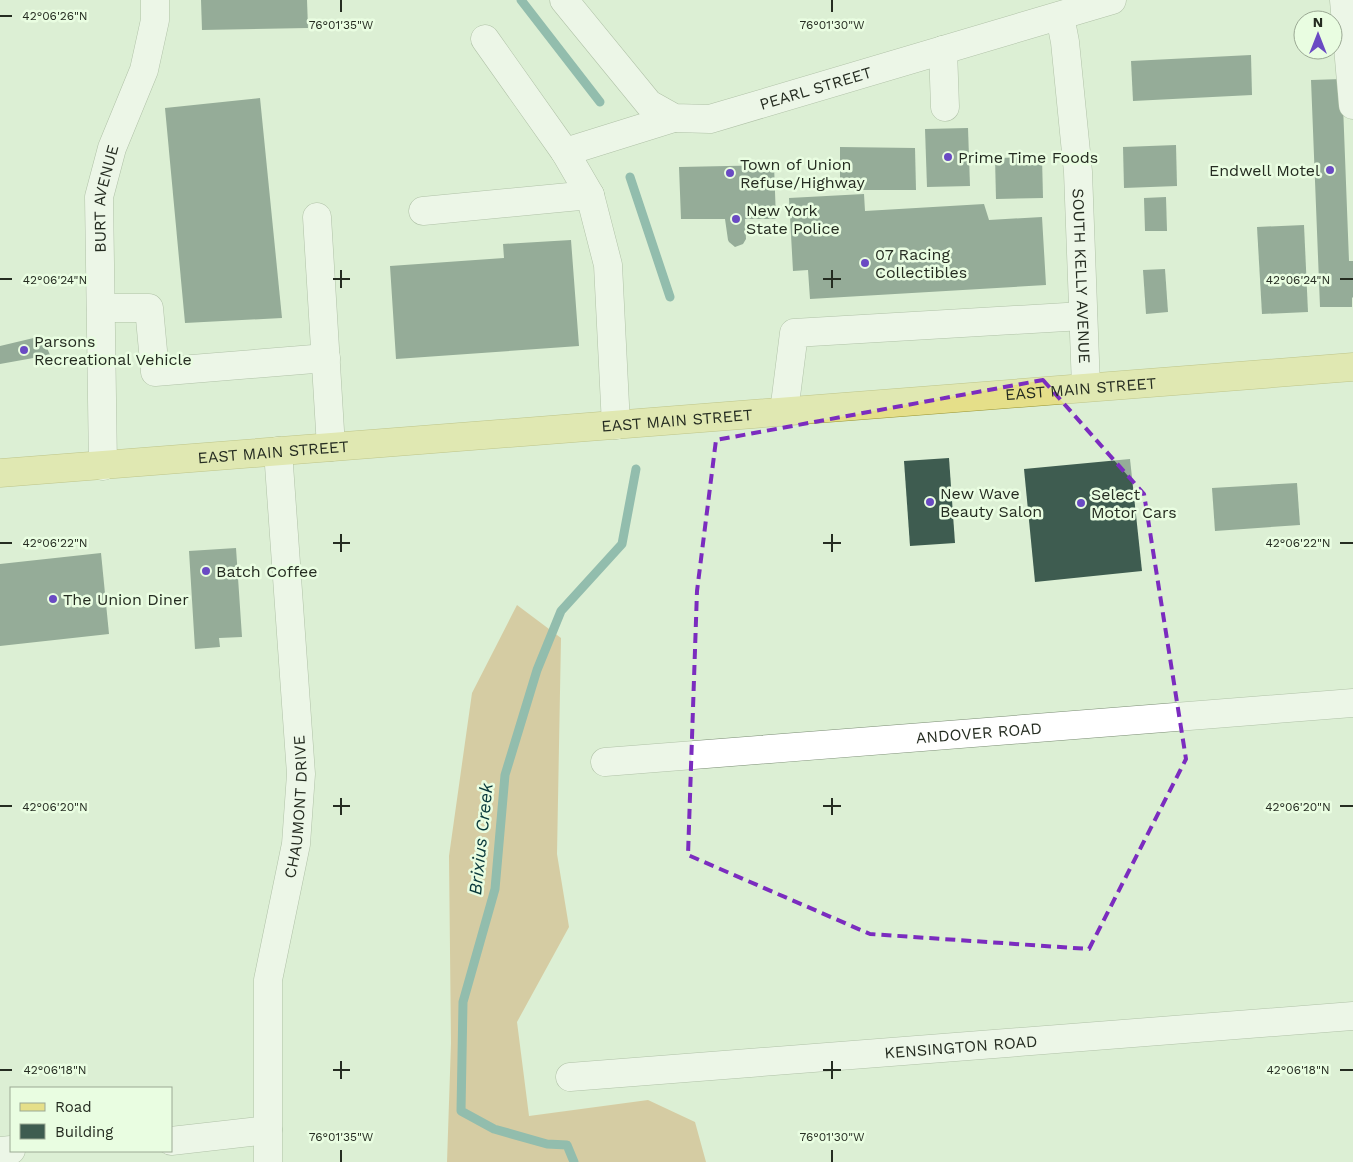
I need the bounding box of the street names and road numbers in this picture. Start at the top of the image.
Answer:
street label: PEARL STREET [757,63,874,114]
street label: BURT AVENUE [90,143,122,253]
street label: SOUTH KELLY AVENUE [1069,188,1094,364]
street label: EAST MAIN STREET [1004,373,1157,404]
street label: EAST MAIN STREET [601,405,754,436]
street label: EAST MAIN STREET [197,437,350,467]
street label: ANDOVER ROAD [915,719,1043,747]
street label: CHAUMONT DRIVE [280,734,311,880]
street label: KENSINGTON ROAD [884,1032,1038,1062]

